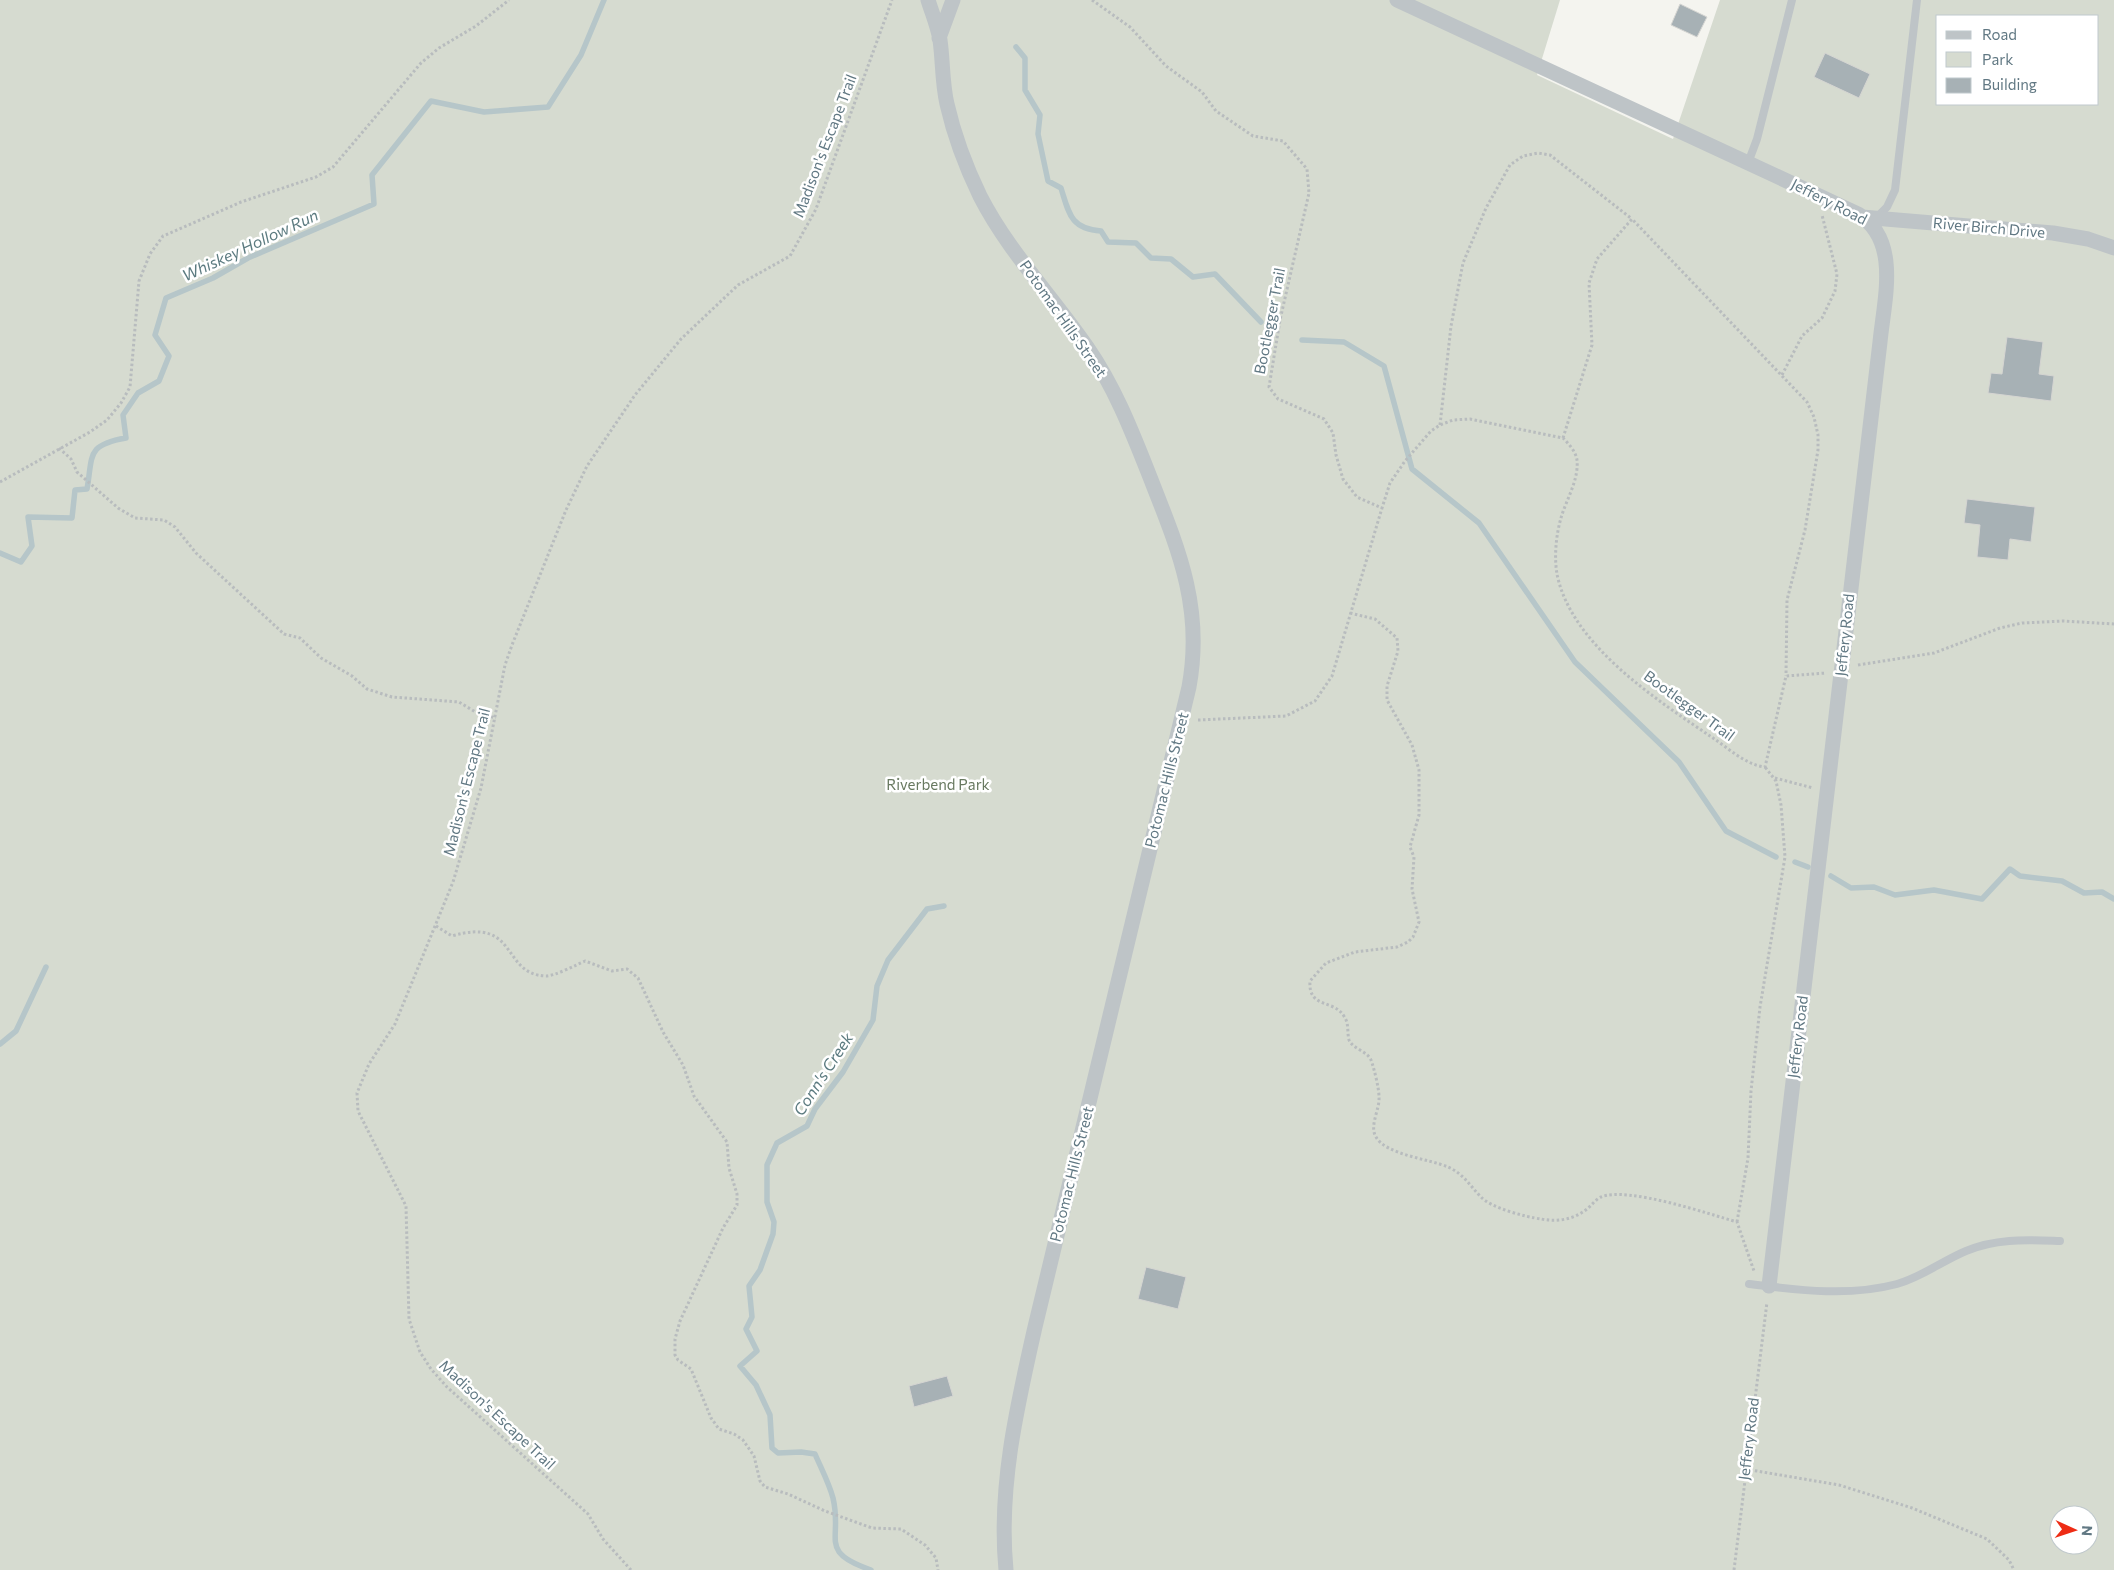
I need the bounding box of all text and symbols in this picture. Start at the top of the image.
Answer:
legend [1936,15,2099,105]
text: Road [1982,25,2017,43]
text: Park [1982,50,2013,68]
street label: Madison's Escape Trail [788,71,860,220]
text: Building [1982,75,2037,93]
street label: Jeffery Road [1788,174,1870,228]
water label: Whiskey Hollow Run [179,205,321,284]
street label: River Birch Drive [1932,213,2046,241]
street label: Potomac Hills Street [1017,256,1111,381]
street label: Bootlegger Trail [1250,266,1288,376]
street label: Jeffery Road [1831,593,1857,677]
street label: Bootlegger Trail [1641,666,1739,744]
street label: Madison's Escape Trail [439,706,493,858]
street label: Potomac Hills Street [1140,710,1192,849]
park label: Riverbend Park [886,775,990,793]
street label: Jeffery Road [1783,995,1811,1079]
water label: Conn's Creek [789,1028,857,1119]
street label: Potomac Hills Street [1045,1104,1097,1243]
street label: Madison's Escape Trail [436,1356,559,1473]
street label: Jeffery Road [1734,1397,1762,1481]
north arrow [2049,1505,2099,1555]
text: N [2079,1525,2096,1536]

